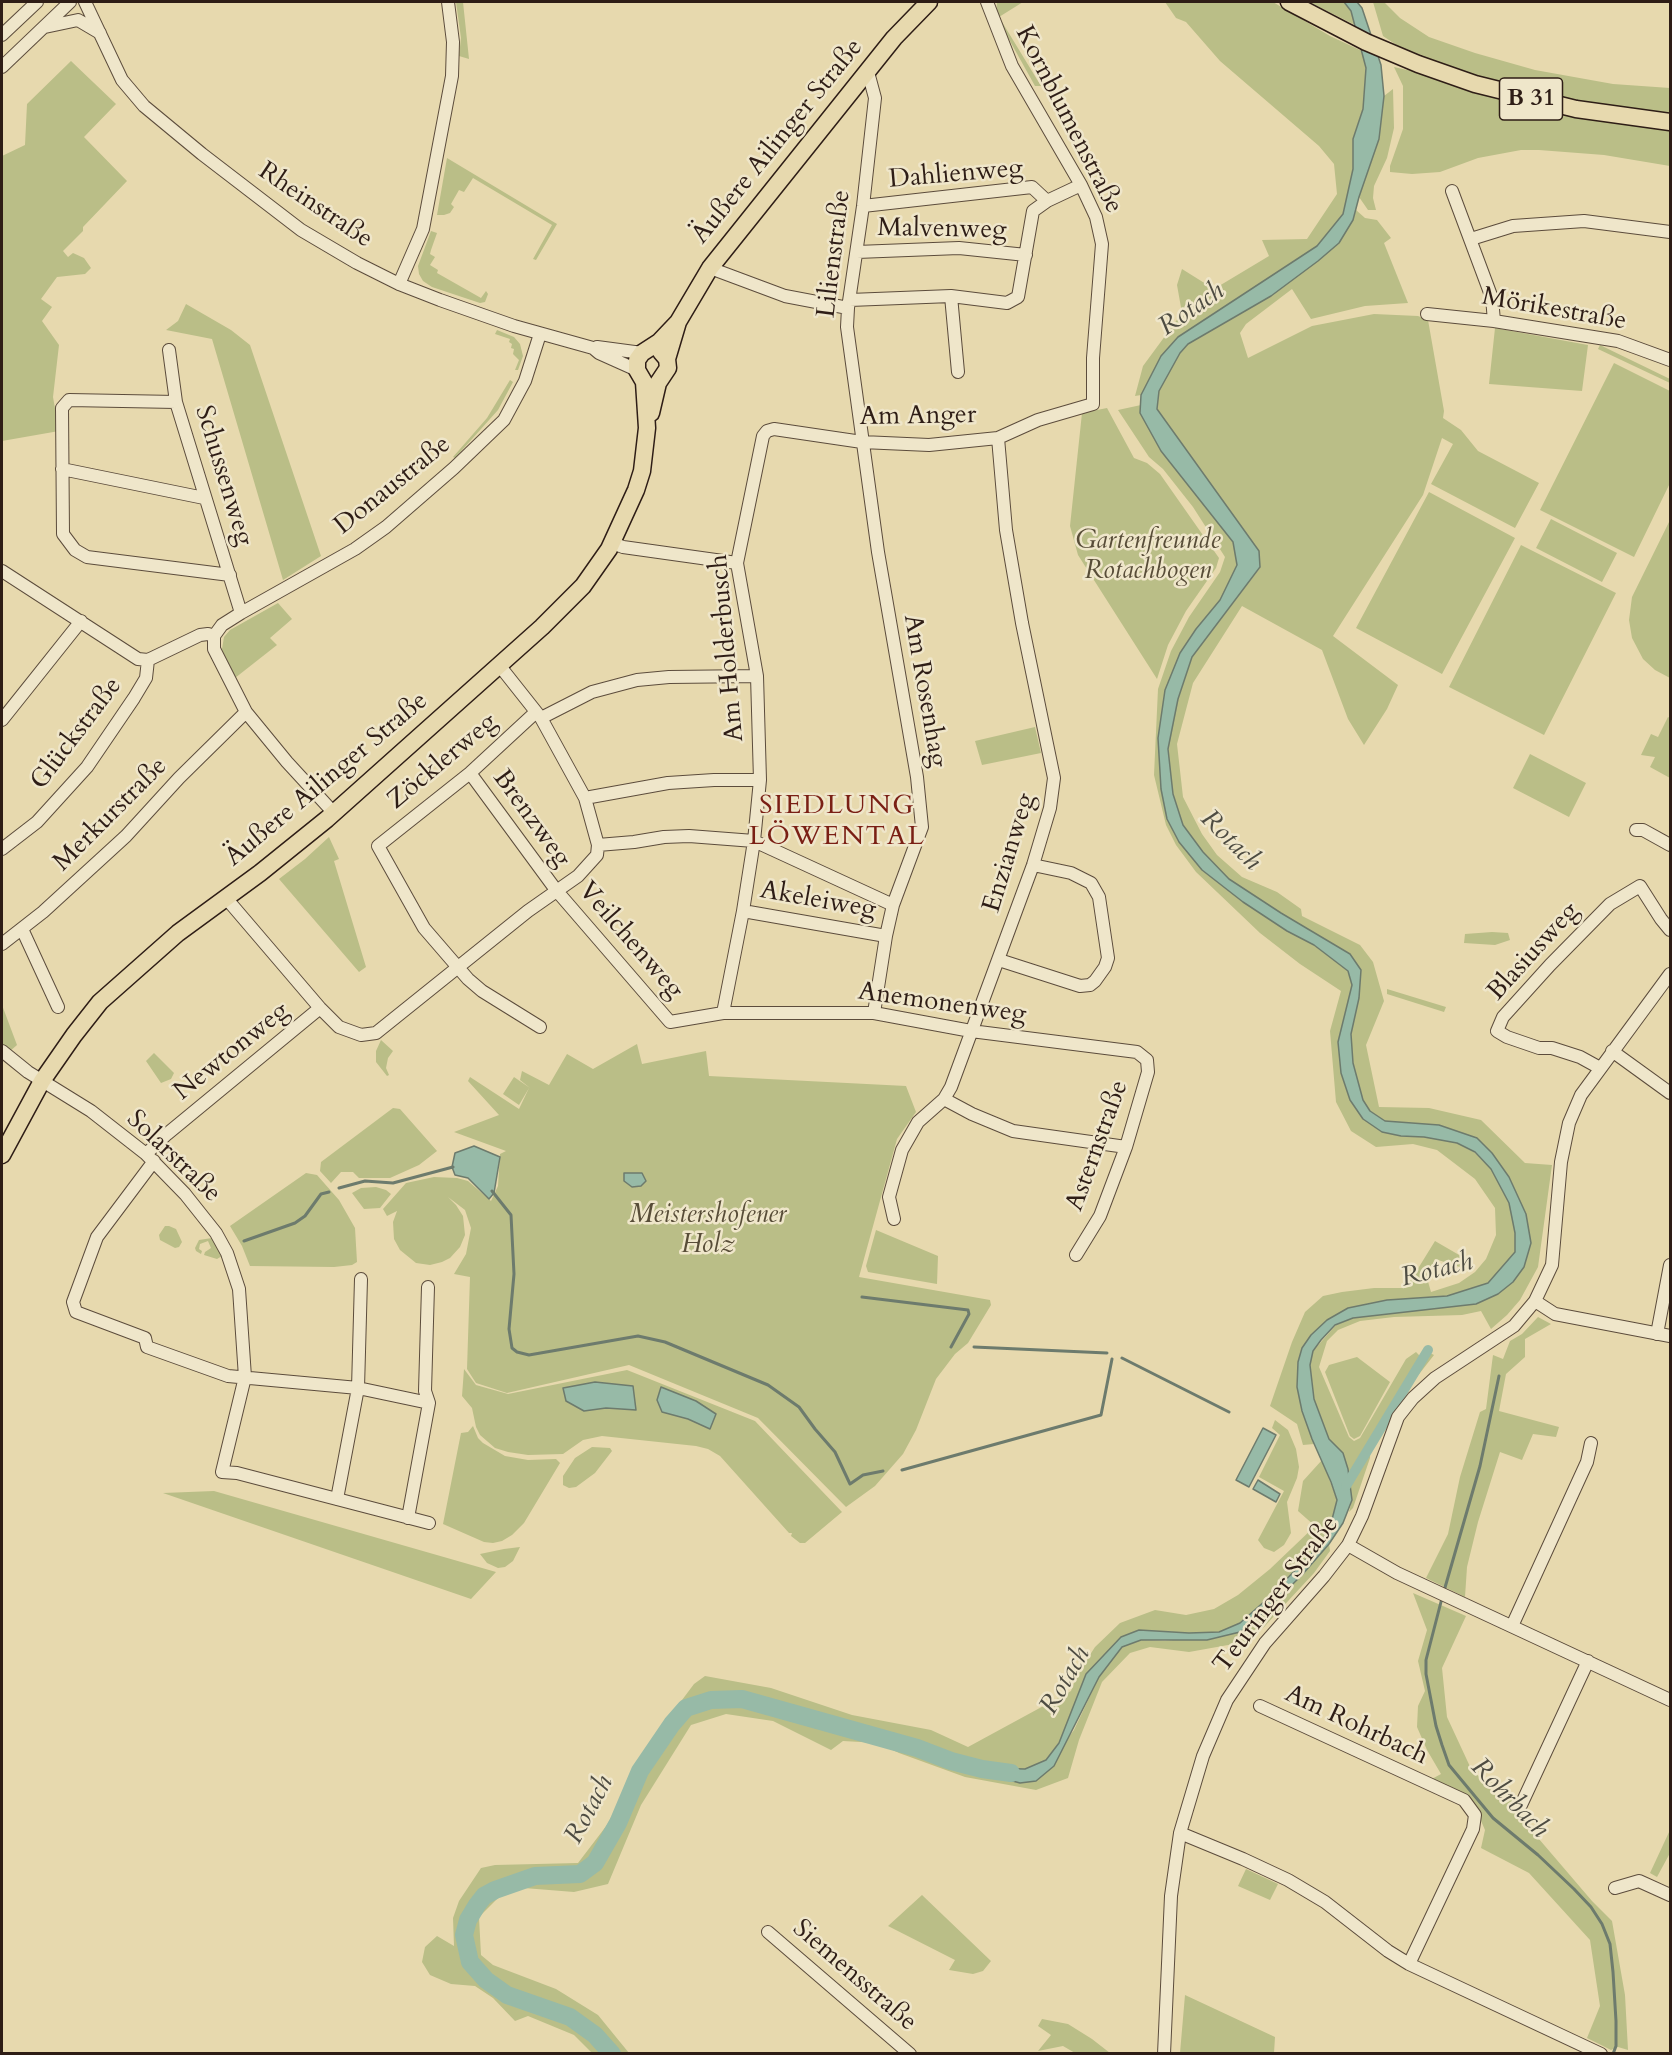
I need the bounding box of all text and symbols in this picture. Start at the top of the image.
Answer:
street label: Kornblumenstraße [1007,21,1129,219]
street label: Äußere Ailinger Straße [686,33,870,251]
road number: B 31 [1500,78,1562,120]
street label: Dahlienweg [888,154,1024,196]
street label: Rheinstraße [252,156,378,256]
street label: Lilienstraße [812,188,858,320]
street label: Malvenweg [877,213,1007,247]
water label: Rotach [1153,276,1231,344]
street label: Mörikestraße [1479,282,1629,338]
street label: Am Anger [859,400,977,434]
street label: Schussenweg [187,402,259,550]
street label: Donaustraße [329,430,457,542]
park label: Gartenfreunde Rotachbogen [1075,526,1221,588]
street label: Am Holderbusch [704,553,752,743]
street label: Am Rosenhag [895,612,953,770]
street label: Glückstraße [25,672,129,796]
street label: Äußere Ailinger Straße [219,686,435,874]
street label: Zöcklerweg [382,707,504,817]
street label: Merkurstraße [48,752,174,878]
street label: Brenzweg [485,764,577,874]
street label: Enzianweg [977,790,1043,916]
district label: SIEDLUNG LÖWENTAL [749,791,925,854]
water label: Rotach [1193,804,1267,878]
street label: Akeleiweg [758,875,878,927]
street label: Veilchenweg [571,876,689,1006]
street label: Blasiusweg [1482,896,1586,1008]
street label: Anemonenweg [856,977,1028,1031]
street label: Newtonweg [168,996,296,1108]
street label: Asternstraße [1060,1077,1136,1215]
street label: Solarstraße [119,1104,227,1210]
park label: Meistershofener Holz [629,1200,787,1262]
water label: Rotach [1398,1246,1476,1296]
street label: Teuringer Straße [1208,1510,1346,1680]
water label: Rotach [1034,1641,1098,1721]
street label: Am Rohrbach [1279,1679,1433,1773]
water label: Rohrbach [1463,1752,1555,1846]
water label: Rotach [559,1770,621,1850]
street label: Siemensstraße [786,1914,922,2038]

